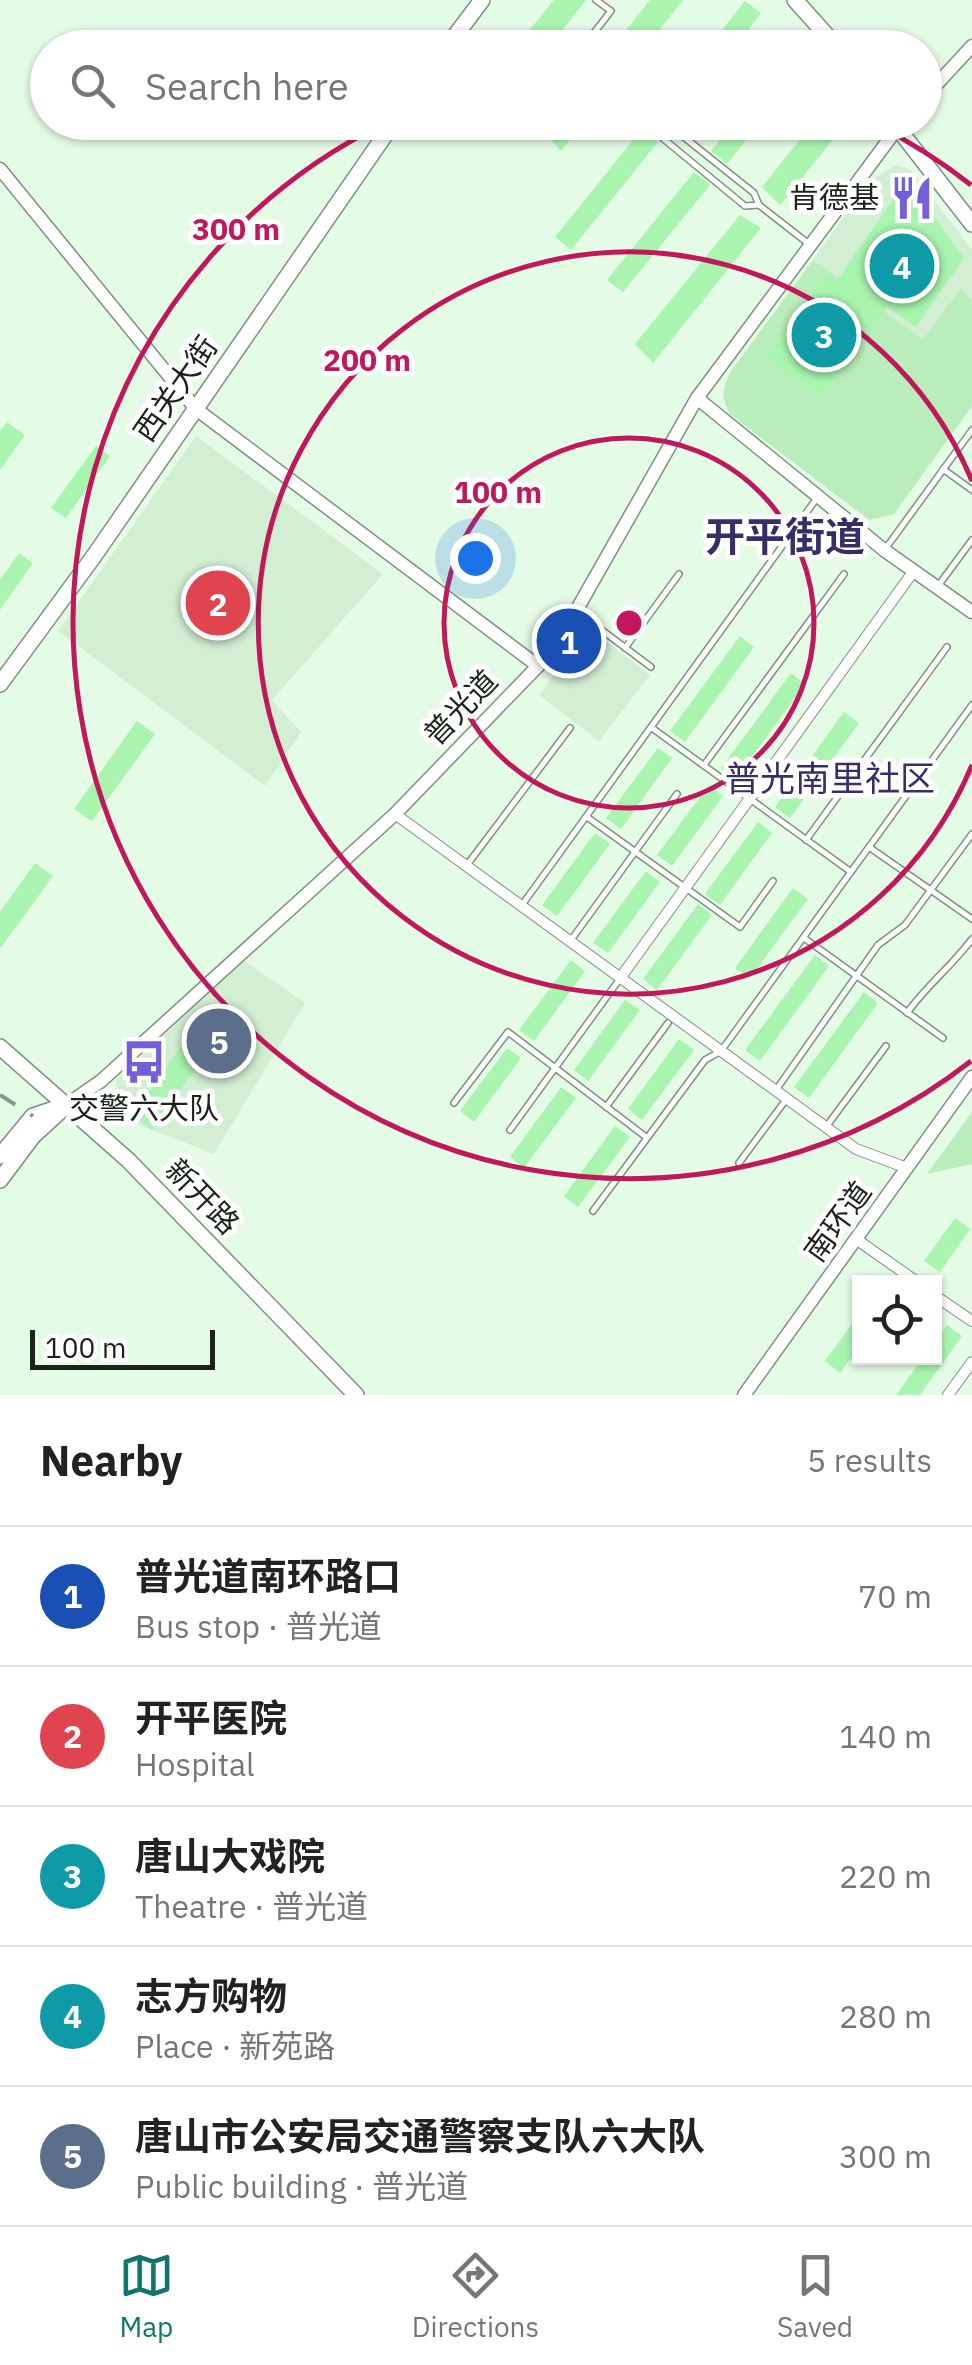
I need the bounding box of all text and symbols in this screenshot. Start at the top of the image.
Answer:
search box [30,30,942,140]
icon: search [65,58,120,113]
text: Search here [145,61,349,110]
restaurant icon: 肯德基 [888,174,936,222]
place label: 肯德基 [789,177,879,216]
text: 300 m [192,209,280,248]
pin: 4 [870,228,934,304]
pin: 3 [792,298,856,372]
street label: 西关大街 [124,328,225,448]
text: 200 m [323,340,411,379]
text: 100 m [454,472,542,511]
district label: 开平街道 [705,510,865,562]
your location [450,533,501,584]
pin: 2 [186,566,250,640]
pin: 1 [536,604,602,678]
centre of rings [611,605,647,641]
street label: 普光道 [415,661,505,753]
district label: 普光南里社区 [725,755,935,801]
pin: 5 [186,1004,252,1078]
bus stop icon: 交警六大队 [120,1038,168,1086]
place label: 交警六大队 [69,1088,219,1127]
street label: 新开路 [158,1150,248,1242]
street label: 南环道 [795,1173,879,1269]
map controls [852,1275,942,1365]
button: locate [852,1275,942,1365]
scale bar [30,1325,215,1370]
text: 100 m [45,1329,126,1366]
text: Nearby [40,1433,182,1488]
text: 5 results [807,1439,932,1481]
text: 普光道南环路口 [135,1551,401,1600]
text: 1 [63,1575,82,1617]
text: 70 m [858,1575,932,1617]
text: Bus stop · 普光道 [135,1605,382,1647]
text: 开平医院 [135,1693,287,1742]
text: 2 [63,1715,82,1757]
text: 140 m [839,1715,932,1757]
text: Hospital [135,1743,255,1785]
text: 唐山大戏院 [135,1831,325,1880]
text: 3 [63,1855,82,1897]
text: 220 m [839,1855,932,1897]
text: Theatre · 普光道 [135,1885,368,1927]
text: 志方购物 [135,1971,287,2020]
text: 4 [63,1995,82,2037]
text: 280 m [839,1995,932,2037]
text: Place · 新苑路 [135,2025,335,2067]
text: 唐山市公安局交通警察支队六大队 [135,2111,705,2160]
text: 5 [63,2135,82,2177]
text: 300 m [839,2135,932,2177]
text: Public building · 普光道 [135,2165,468,2207]
tab: Map [119,2248,174,2345]
tab: Directions [412,2248,539,2345]
tab: Saved [777,2248,853,2345]

